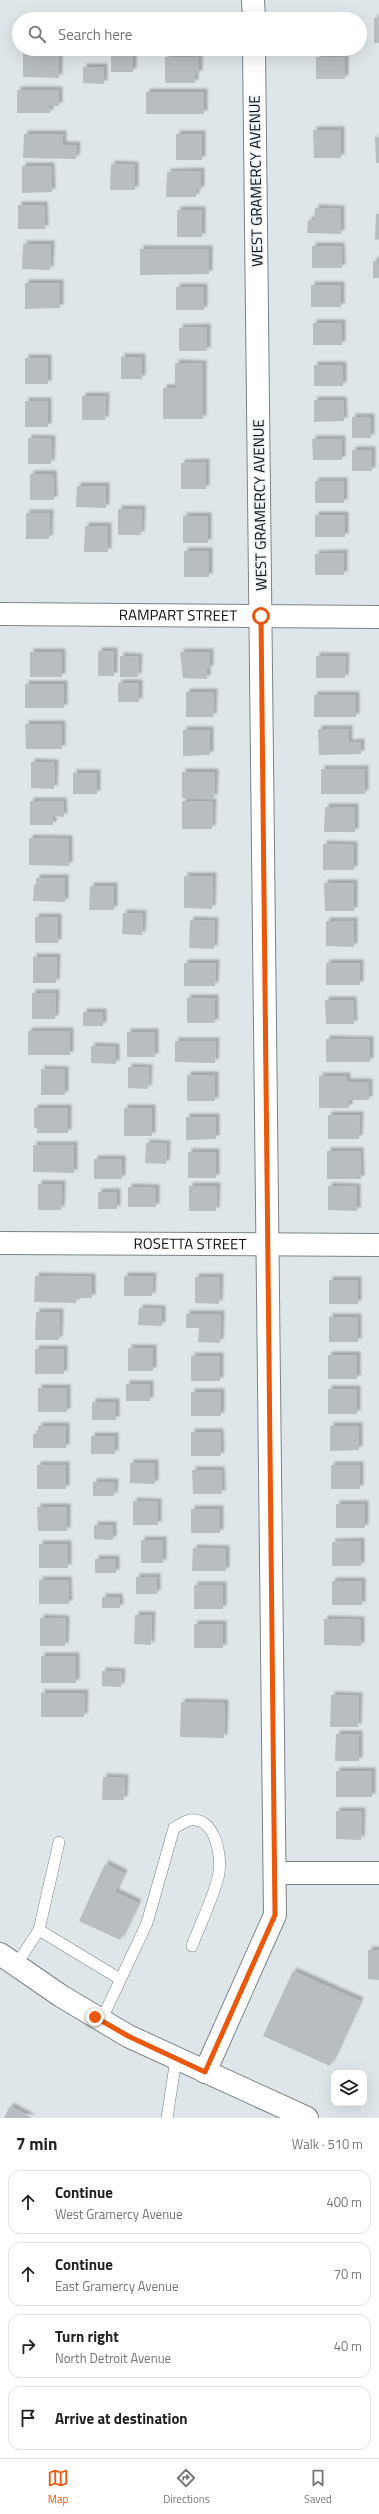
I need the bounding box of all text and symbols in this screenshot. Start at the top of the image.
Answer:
search box [12,12,367,56]
icon: search [26,23,48,45]
text: Search here [58,23,132,46]
street label: WEST GRAMERCY AVENUE [243,95,268,267]
street label: WEST GRAMERCY AVENUE [247,419,272,591]
street label: RAMPART STREET [119,603,237,627]
route start [252,607,270,625]
street label: ROSETTA STREET [134,1232,247,1255]
route end [86,2008,104,2026]
map controls [331,2070,367,2106]
button: layers [331,2070,367,2106]
text: 7 min [16,2131,57,2157]
text: Walk · 510 m [292,2134,363,2154]
text: Continue [55,2181,113,2204]
icon: ahead [17,2191,39,2213]
text: 400 m [326,2192,362,2212]
text: West Gramercy Avenue [55,2204,183,2224]
text: Continue [55,2253,113,2276]
icon: ahead [17,2263,39,2285]
text: 70 m [334,2264,362,2284]
text: East Gramercy Avenue [55,2276,178,2296]
text: Turn right [55,2325,119,2348]
icon: right [17,2335,39,2357]
text: 40 m [334,2336,362,2356]
text: North Detroit Avenue [55,2348,171,2368]
icon: arrive [17,2407,39,2429]
text: Arrive at destination [55,2407,188,2430]
tab: Map [47,2467,69,2507]
tab: Directions [163,2467,210,2507]
tab: Saved [304,2467,332,2507]

